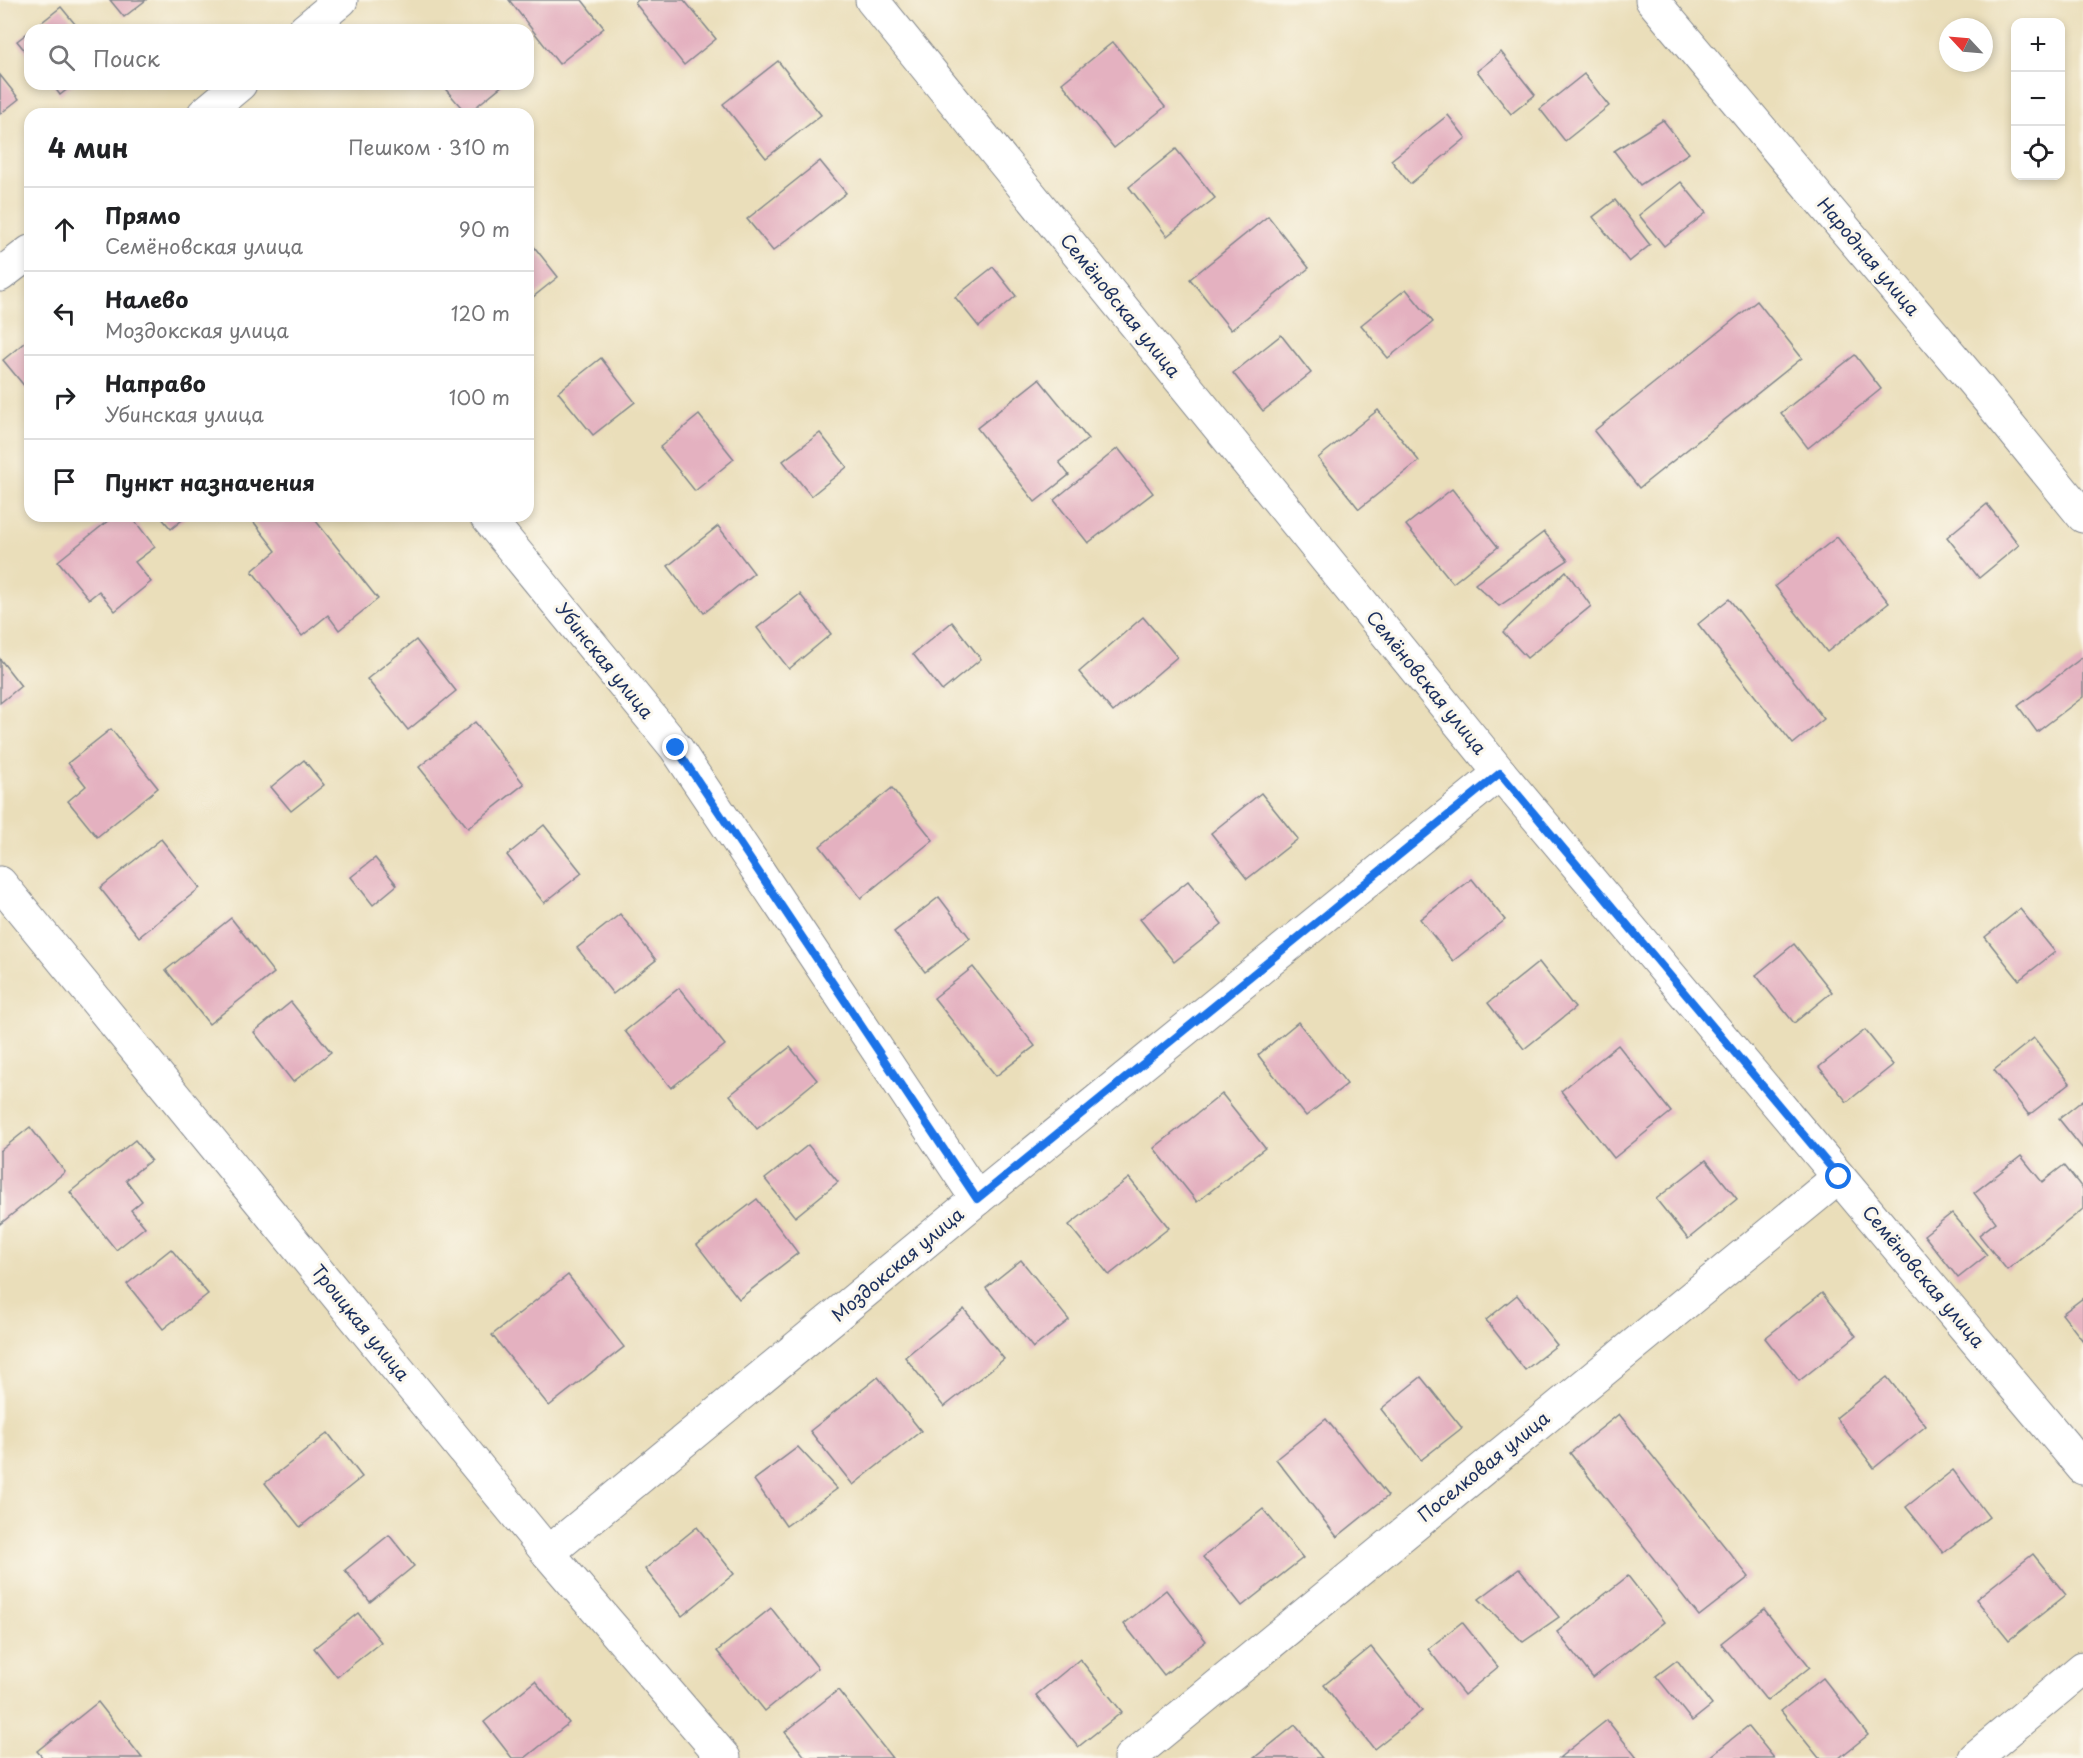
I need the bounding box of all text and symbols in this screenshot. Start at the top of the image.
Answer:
north arrow [1939,18,1993,72]
map controls [2011,18,2065,180]
button: + [2011,18,2065,72]
search box [24,24,534,90]
icon: search [45,41,78,74]
text: Поиск [93,41,160,74]
button: − [2011,72,2065,126]
button: locate [2011,126,2065,180]
text: 4 мин [48,128,129,167]
text: Пешком · 310 m [348,132,510,162]
street label: Народная улица [1811,191,1927,322]
text: Прямо [105,198,180,231]
icon: ahead [48,213,81,246]
text: 90 m [459,214,510,244]
street label: Семёновская улица [1055,227,1188,383]
text: Семёновская улица [105,231,303,261]
text: Налево [105,282,188,315]
icon: left [48,297,81,330]
text: 120 m [451,298,510,328]
text: Моздокская улица [105,315,289,345]
text: Направо [105,366,206,399]
icon: right [48,381,81,414]
text: 100 m [449,382,510,412]
text: Убинская улица [105,399,264,429]
icon: arrive [48,465,81,498]
text: Пункт назначения [105,465,315,498]
street label: Убинская улица [550,596,661,725]
street label: Семёновская улица [1361,604,1494,760]
route end [662,734,688,760]
route start [1825,1163,1851,1189]
street label: Семёновская улица [1857,1199,1992,1353]
street label: Моздокская улица [825,1200,970,1327]
street label: Троицкая улица [306,1258,417,1387]
street label: Поселковая улица [1411,1404,1555,1528]

